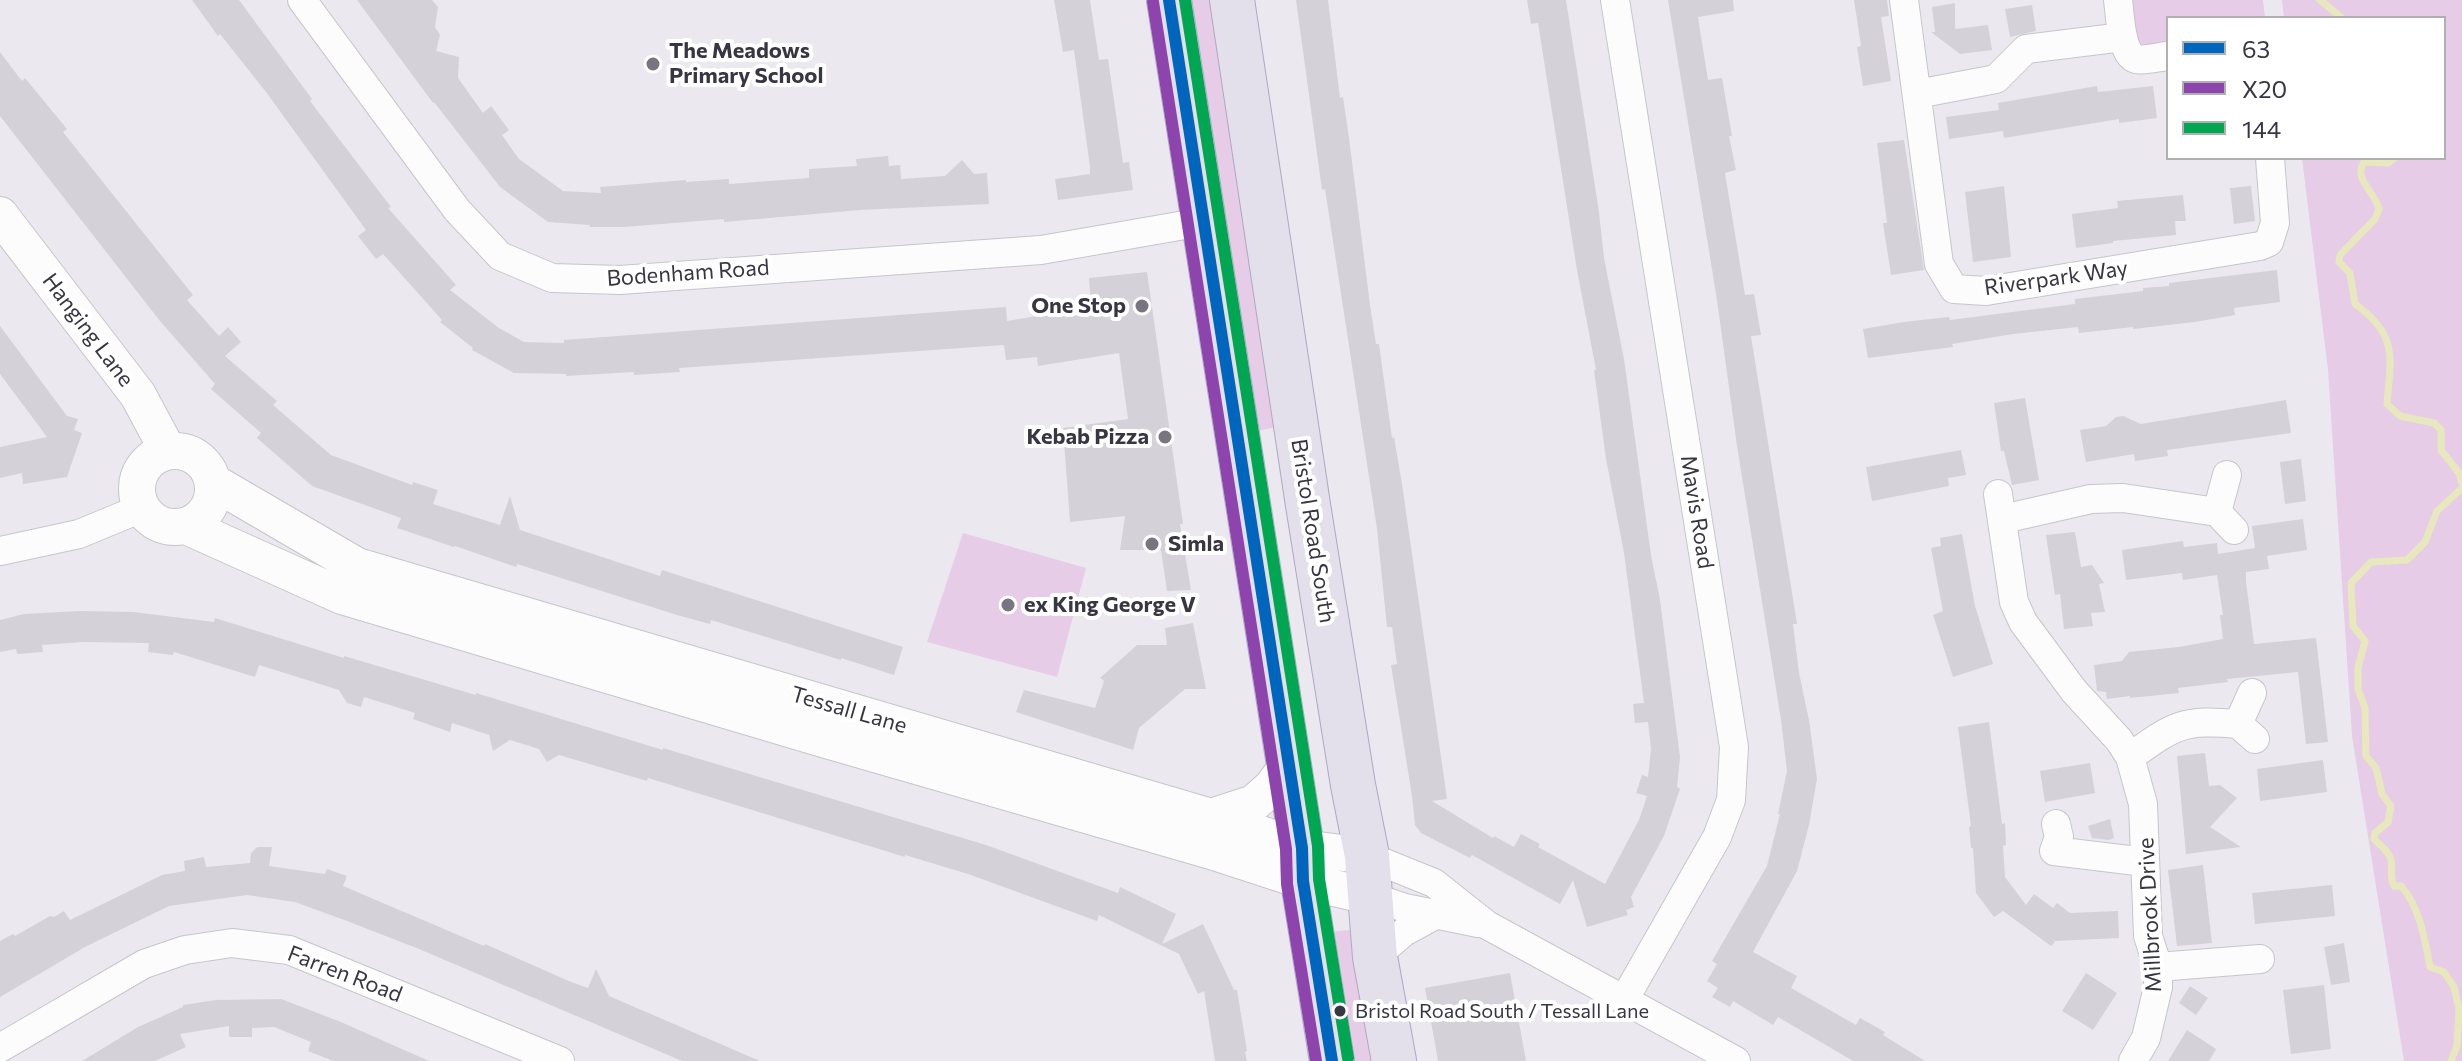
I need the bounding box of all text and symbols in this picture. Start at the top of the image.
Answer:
legend [2166,16,2446,160]
text: 63 [2242,34,2270,63]
place label: The Meadows Primary School [669,38,824,90]
marker: The Meadows Primary School [644,55,662,73]
text: X20 [2242,74,2287,103]
text: 144 [2242,114,2281,143]
street label: Bodenham Road [606,254,770,292]
street label: Riverpark Way [1982,255,2130,301]
street label: Hanging Lane [37,268,139,392]
place label: One Stop [1031,293,1126,319]
marker: One Stop [1133,297,1151,315]
place label: Kebab Pizza [1026,424,1149,450]
marker: Kebab Pizza [1156,428,1174,446]
street label: Bristol Road South [1285,437,1341,625]
street label: Mavis Road [1675,453,1719,571]
place label: Simla [1168,531,1224,557]
marker: Simla [1143,535,1161,553]
place label: ex King George V [1024,592,1196,618]
marker: ex King George V [999,596,1017,614]
street label: Tessall Lane [788,681,910,739]
street label: Millbrook Drive [2133,837,2167,993]
street label: Farren Road [284,940,406,1008]
place label: Bristol Road South / Tessall Lane [1355,999,1649,1023]
marker: Bristol Road South / Tessall Lane [1332,1003,1348,1019]

